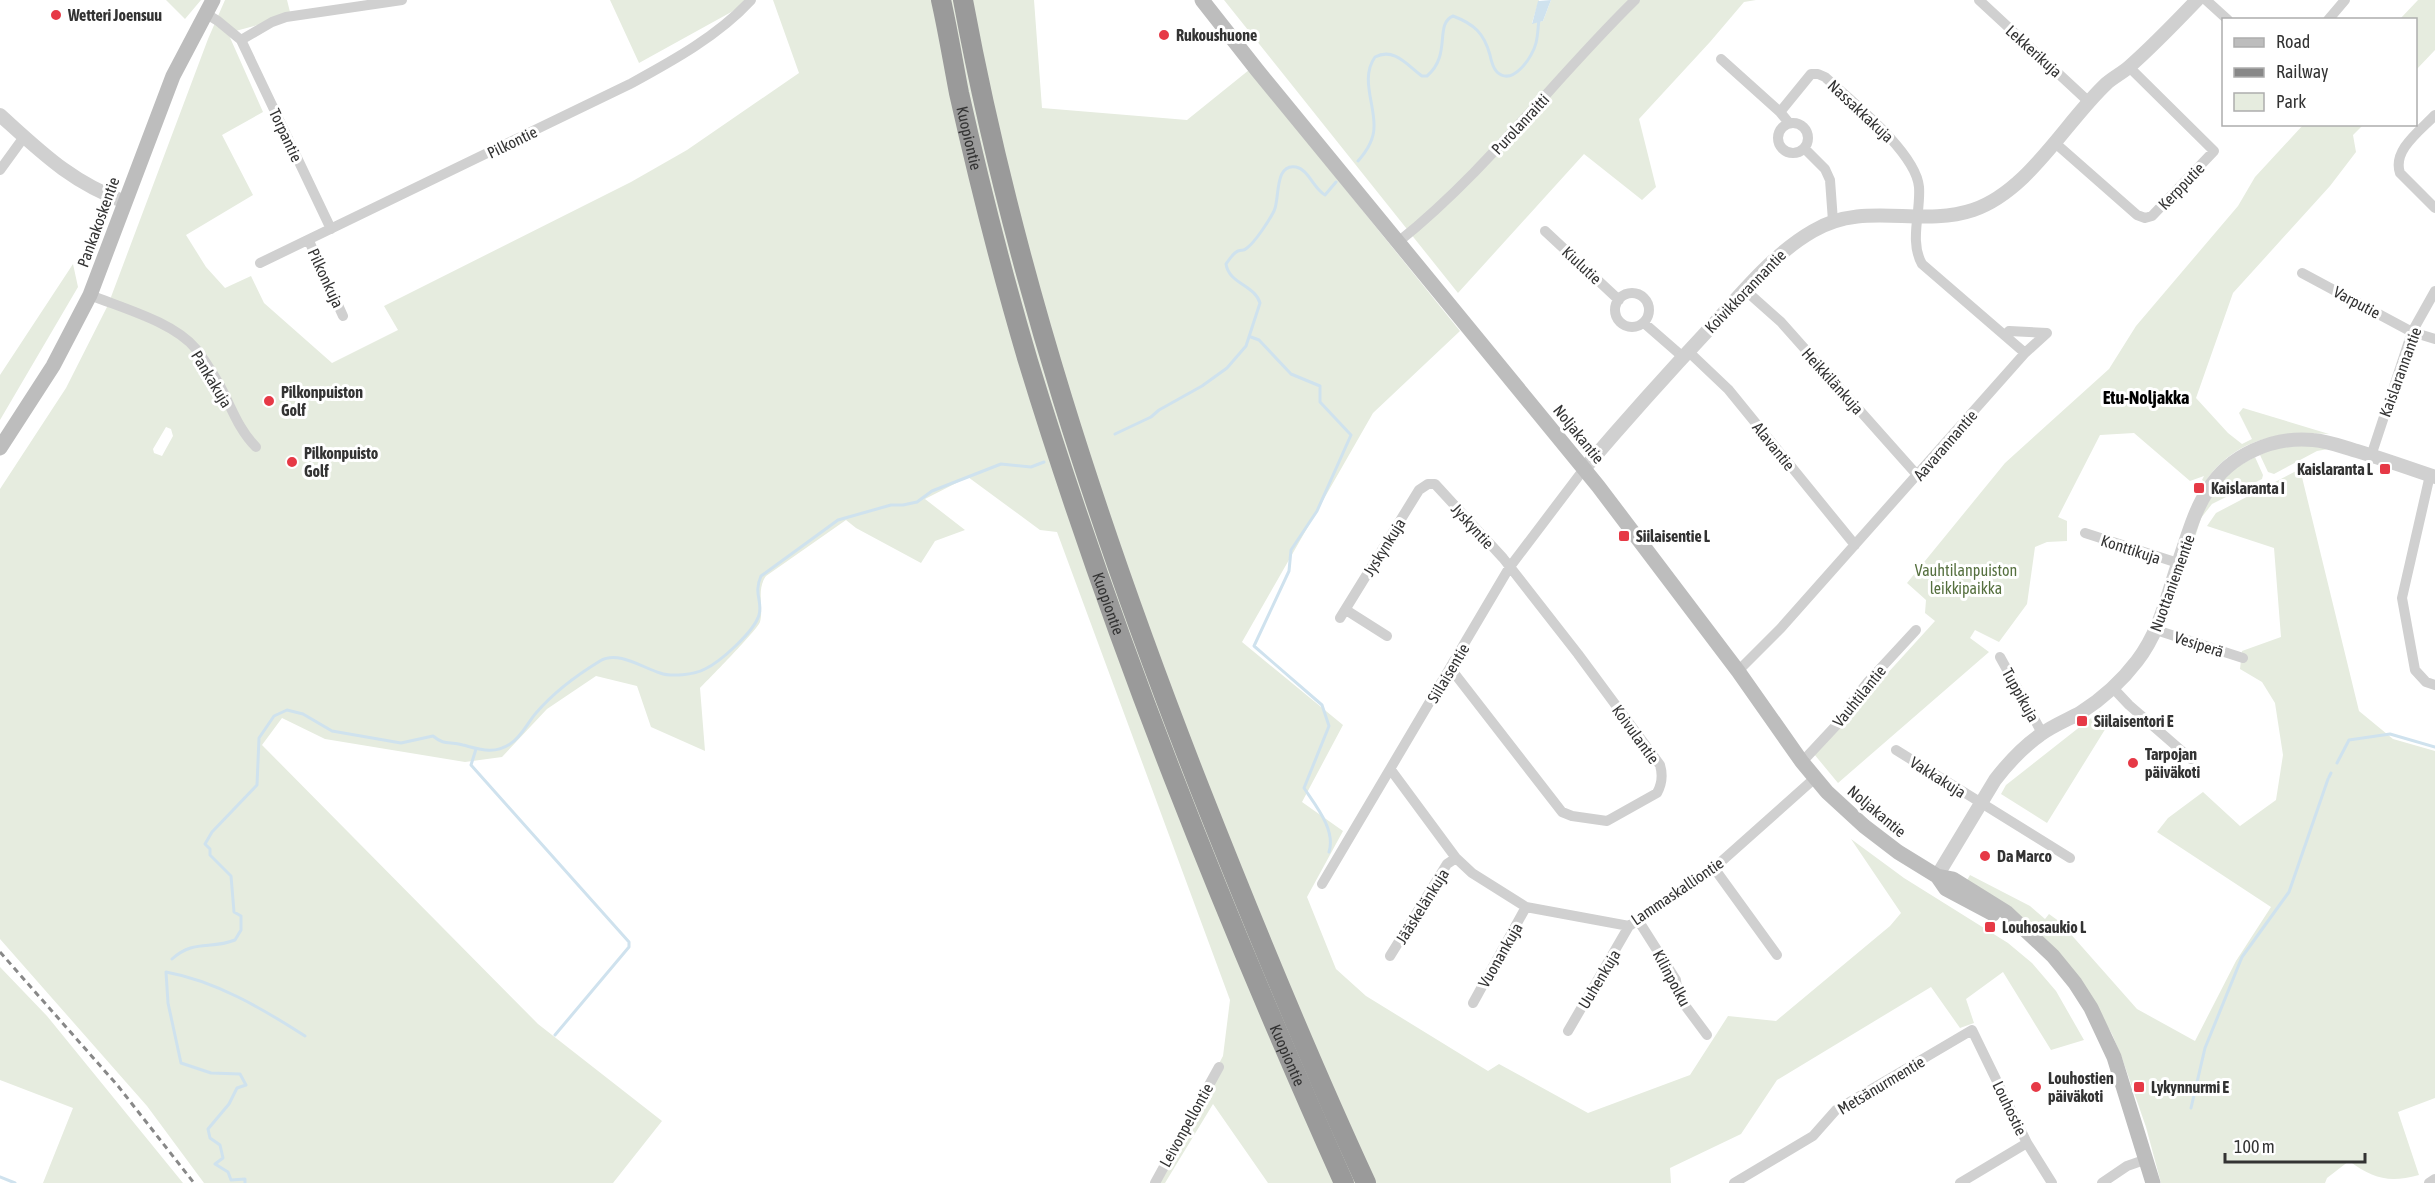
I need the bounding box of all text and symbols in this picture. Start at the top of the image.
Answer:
place label: Wetteri Joensuu [67,6,162,24]
marker: Wetteri Joensuu [49,8,63,22]
legend [2222,18,2417,126]
street label: Lekkerikuja [2002,21,2066,81]
place label: Rukoushuone [1176,26,1257,44]
marker: Rukoushuone [1157,28,1171,42]
text: Road [2276,31,2310,52]
text: Railway [2276,61,2328,82]
street label: Nassakkakuja [1824,76,1898,147]
street label: Purolanraitti [1488,90,1552,158]
text: Park [2276,91,2306,112]
street label: Kuopiontie [953,104,986,172]
street label: Torpantie [265,106,306,165]
street label: Pilkontie [484,122,540,162]
street label: Kerpputie [2154,159,2208,214]
street label: Pankakoskentie [73,175,123,269]
street label: Kiulutie [1559,242,1605,288]
street label: Pilkonkuja [304,245,348,311]
street label: Koivikkorannantie [1701,246,1789,336]
street label: Varputie [2330,282,2383,323]
street label: Kaislarannantie [2375,325,2425,419]
street label: Heikkilänkuja [1798,344,1867,418]
street label: Pankakuja [187,347,236,411]
place label: Pilkonpuiston Golf [281,383,363,419]
district label: Etu-Noljakka [2103,387,2189,408]
marker: Pilkonpuiston Golf [262,394,276,408]
street label: Noljakantie [1549,401,1608,468]
street label: Aavarannantie [1910,406,1980,484]
street label: Alavantie [1749,418,1799,474]
place label: Pilkonpuisto Golf [304,444,379,480]
marker: Pilkonpuisto Golf [285,455,299,469]
place label: Kaislaranta L [2297,460,2374,478]
marker: Kaislaranta L [2378,462,2392,476]
place label: Kaislaranta I [2211,479,2285,497]
marker: Kaislaranta I [2192,481,2206,495]
street label: Jyskyntie [1447,500,1498,553]
street label: Jyskynkuja [1359,515,1410,580]
place label: Siilaisentie L [1636,527,1711,545]
marker: Siilaisentie L [1617,529,1631,543]
street label: Konttikuja [2099,531,2163,568]
street label: Nuottaniementie [2146,532,2198,634]
park label: Vauhtilanpuiston leikkipaikka [1915,561,2017,598]
street label: Kuopiontie [1089,570,1128,637]
street label: Vesiperä [2172,628,2226,661]
street label: Siilaisentie [1423,640,1473,706]
street label: Vauhtilantie [1829,662,1889,730]
street label: Tuppikuja [1998,665,2043,726]
street label: Koivulantie [1609,701,1663,767]
place label: Siilaisentori E [2094,712,2174,730]
marker: Siilaisentori E [2075,714,2089,728]
place label: Tarpojan päiväkoti [2145,745,2200,781]
street label: Vakkakuja [1906,753,1969,802]
marker: Tarpojan päiväkoti [2126,756,2140,770]
street label: Noljakantie [1844,782,1910,841]
place label: Da Marco [1997,847,2052,865]
marker: Da Marco [1978,849,1992,863]
street label: Lammaskalliontie [1628,854,1726,928]
street label: Jääskelänkuja [1392,865,1453,947]
place label: Louhosaukio L [2002,918,2087,936]
street label: Vuonankuja [1474,919,1527,991]
marker: Louhosaukio L [1983,920,1997,934]
street label: Uuhenkuja [1574,946,1625,1012]
street label: Kilinpolku [1649,947,1694,1010]
street label: Kuopiontie [1267,1022,1309,1089]
street label: Metsänurmentie [1834,1052,1928,1118]
place label: Louhostien päiväkoti [2048,1069,2114,1105]
street label: Louhostie [1989,1078,2031,1138]
place label: Lykynnurmi E [2151,1078,2229,1096]
street label: Leivonpellontie [1156,1080,1217,1170]
marker: Louhostien päiväkoti [2029,1080,2043,1094]
marker: Lykynnurmi E [2132,1080,2146,1094]
scale bar [2225,1126,2364,1164]
text: 100 m [2234,1136,2275,1157]

